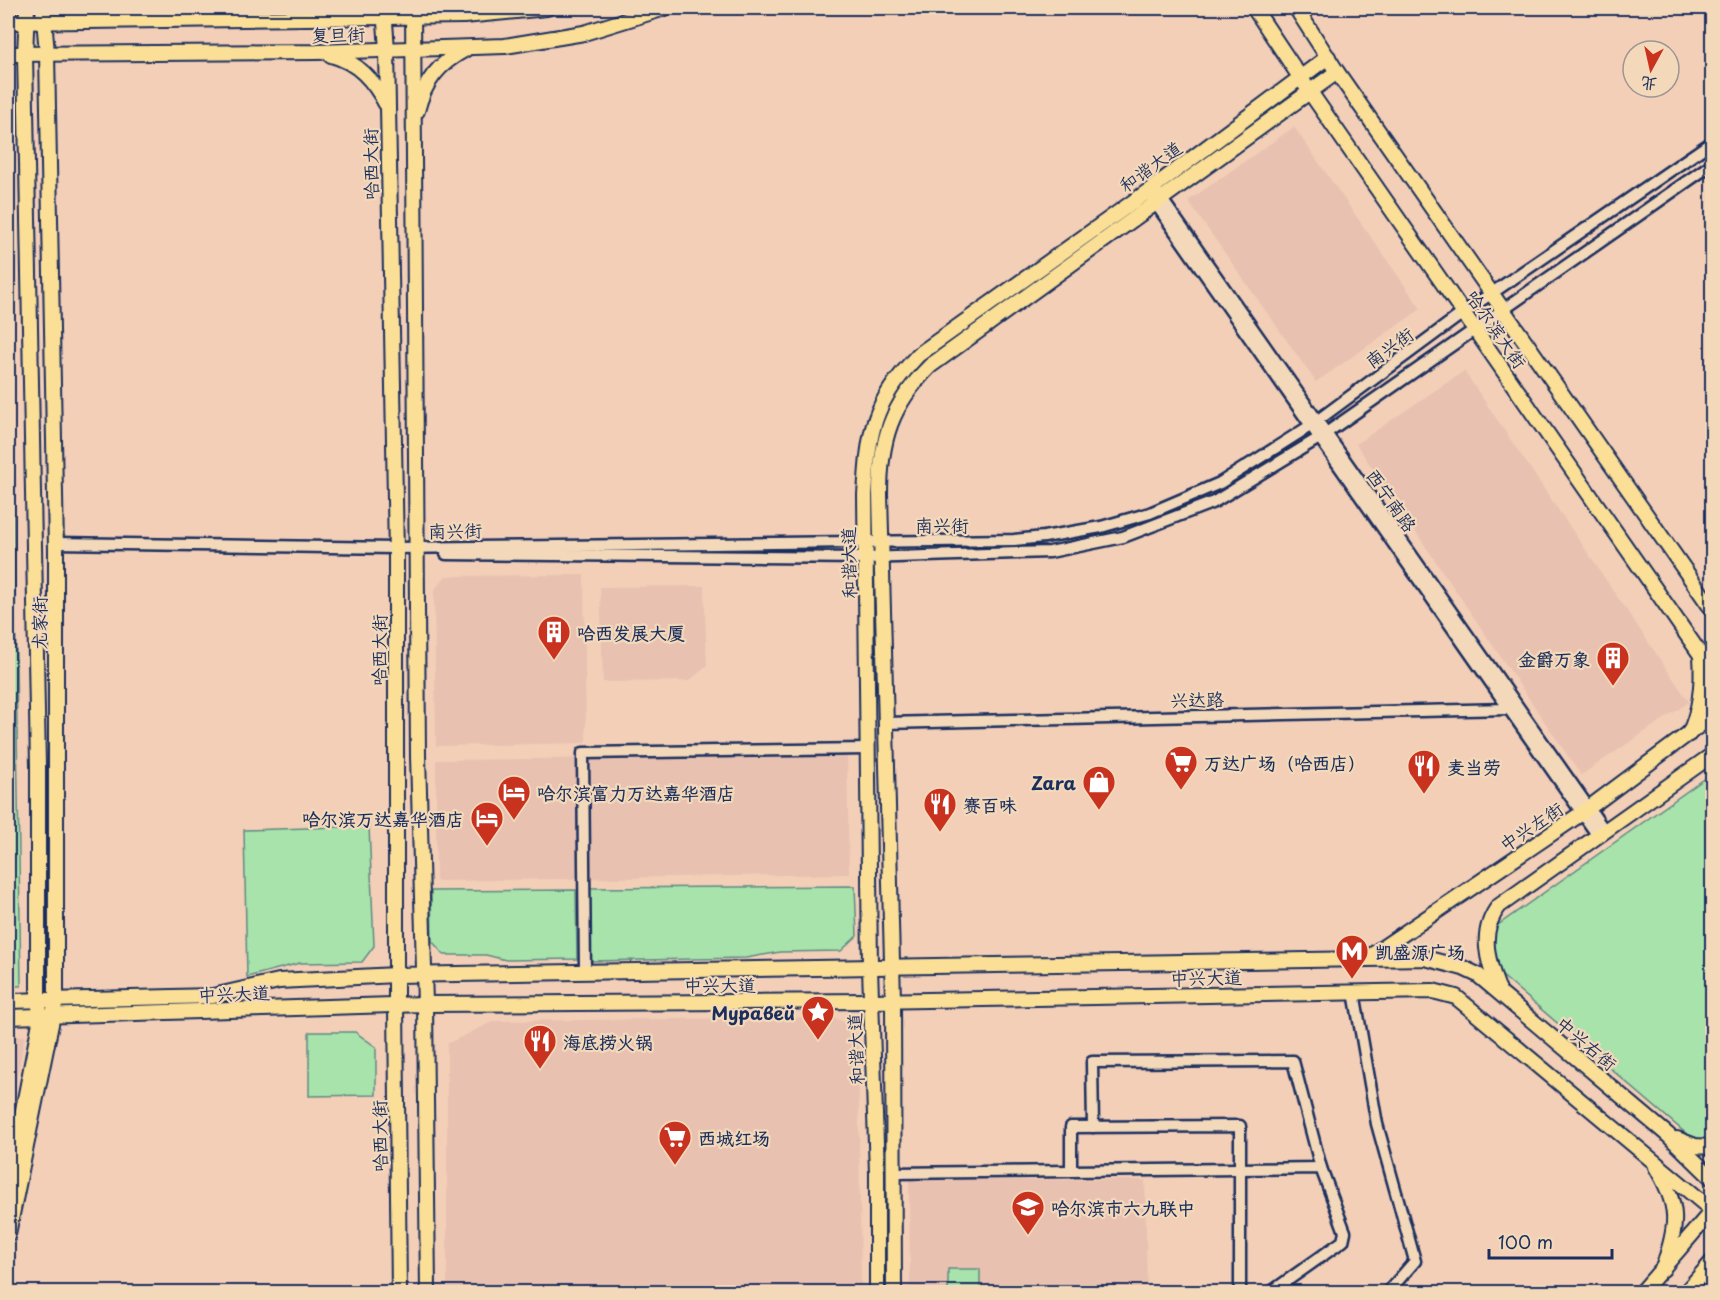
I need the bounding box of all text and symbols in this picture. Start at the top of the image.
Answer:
street label: 复旦街 [311,20,365,48]
north arrow [1621,39,1681,99]
text: 北 [1639,72,1658,98]
street label: 哈西大街 [356,128,384,200]
street label: 和谐大道 [1113,134,1187,198]
street label: 哈尔滨大街 [1460,284,1534,374]
street label: 南兴街 [1359,320,1419,374]
street label: 西宁南路 [1360,463,1424,537]
street label: 南兴街 [915,511,969,538]
street label: 南兴街 [428,516,482,544]
street label: 和谐大道 [834,527,862,599]
street label: 尤家街 [25,596,52,650]
street label: 哈西大街 [365,614,392,686]
building icon: 哈西发展大厦 [536,614,572,661]
place label: 哈西发展大厦 [577,619,685,646]
building icon: 金爵万象 [1595,640,1631,687]
place label: 金爵万象 [1518,645,1590,672]
street label: 兴达路 [1170,685,1224,713]
supermarket icon: 万达广场（哈西店） [1163,744,1199,791]
restaurant icon: 麦当劳 [1406,748,1442,795]
place label: 万达广场（哈西店） [1204,749,1366,776]
place label: 麦当劳 [1447,753,1501,780]
shop icon: Zara [1081,764,1117,811]
place label: Zara [1031,769,1076,796]
hotel icon: 哈尔滨富力万达嘉华酒店 [496,774,532,821]
place label: 哈尔滨富力万达嘉华酒店 [537,779,735,806]
restaurant icon: 赛百味 [922,786,958,833]
place label: 赛百味 [963,791,1017,818]
street label: 中兴左街 [1494,795,1568,857]
hotel icon: 哈尔滨万达嘉华酒店 [469,800,505,847]
place label: 哈尔滨万达嘉华酒店 [302,805,464,832]
metro station icon: 凯盛源广场 [1334,933,1370,980]
place label: 凯盛源广场 [1375,938,1465,965]
street label: 中兴大道 [1170,963,1242,991]
street label: 中兴大道 [684,971,756,998]
street label: 中兴大道 [198,978,270,1008]
place icon: Муравей [800,994,836,1041]
place label: Муравей [712,999,795,1026]
street label: 中兴右街 [1551,1010,1623,1076]
street label: 和谐大道 [840,1013,870,1085]
restaurant icon: 海底捞火锅 [522,1023,558,1070]
place label: 海底捞火锅 [563,1028,653,1055]
street label: 哈西大街 [365,1100,393,1172]
supermarket icon: 西城红场 [657,1119,693,1166]
place label: 西城红场 [698,1124,770,1151]
school or university icon: 哈尔滨市六九联中 [1010,1189,1046,1236]
place label: 哈尔滨市六九联中 [1051,1194,1195,1221]
scale bar [1489,1222,1612,1260]
text: 100 m [1498,1228,1553,1255]

